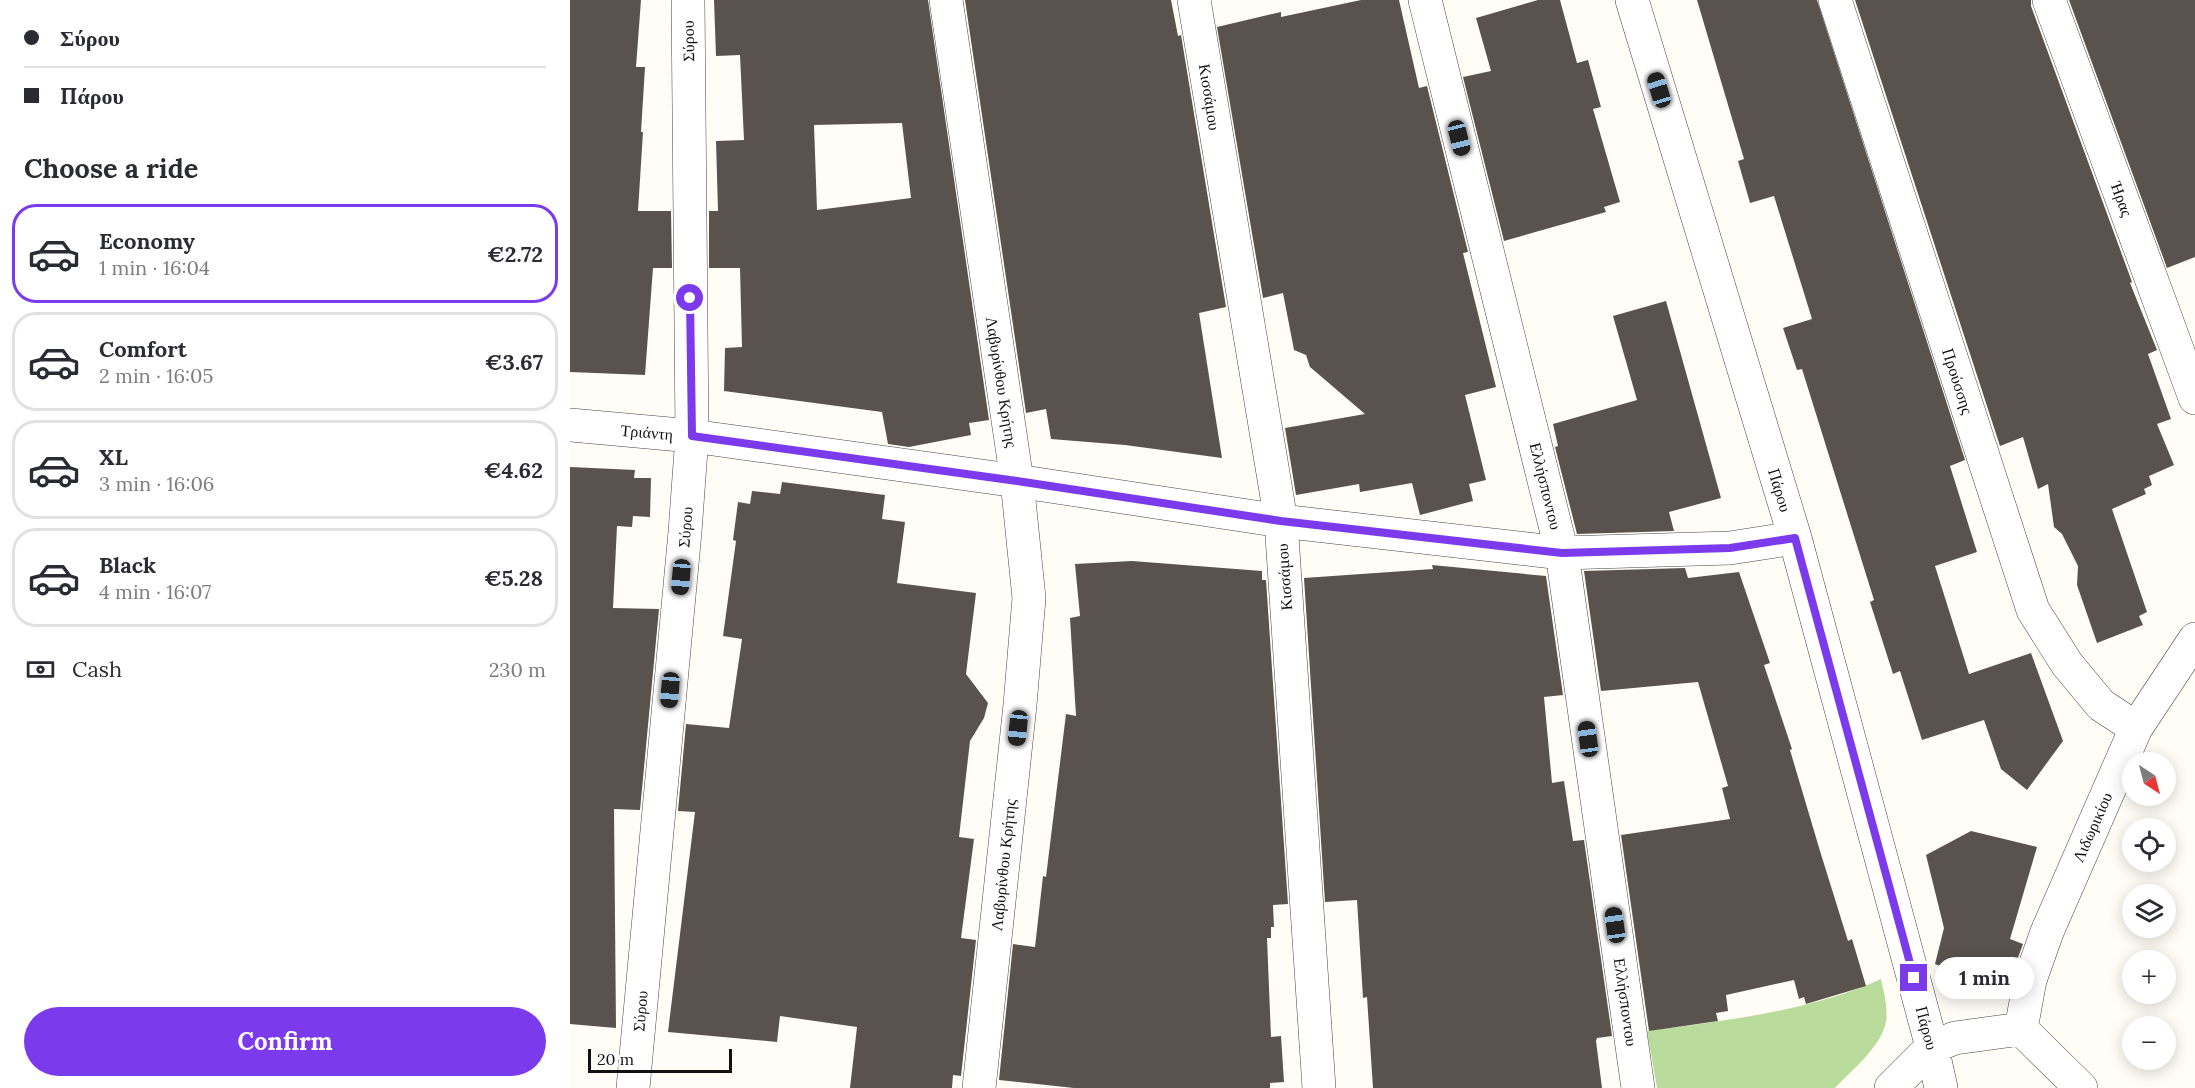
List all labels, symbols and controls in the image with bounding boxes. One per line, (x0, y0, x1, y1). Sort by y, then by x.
street label: Σύρου (678, 20, 698, 62)
text: Σύρου (60, 24, 120, 52)
street label: Κισσάμου (1195, 62, 1225, 132)
car (1645, 70, 1673, 110)
text: Πάρου (60, 82, 124, 110)
car (1446, 118, 1472, 158)
text: Choose a ride (24, 151, 198, 185)
street label: Ήρας (2106, 178, 2138, 220)
icon: car (27, 227, 81, 281)
text: Economy (99, 227, 195, 255)
text: €2.72 (487, 240, 543, 268)
text: 1 min · 16:04 (99, 255, 210, 280)
route start (676, 284, 703, 311)
street label: Λαβυρίνθου Κρήτης (982, 315, 1022, 450)
icon: car (27, 335, 81, 389)
text: Comfort (99, 335, 187, 363)
street label: Προύσσης (1938, 346, 1978, 417)
text: €3.67 (485, 348, 543, 376)
text: 2 min · 16:05 (99, 363, 213, 388)
street label: Τριάντη (620, 420, 674, 444)
street label: Ελλήσποντου (1526, 440, 1566, 532)
icon: car (27, 443, 81, 497)
text: XL (99, 443, 128, 471)
text: €4.62 (484, 456, 543, 484)
street label: Πάρου (1764, 466, 1796, 514)
text: 3 min · 16:06 (99, 471, 214, 496)
street label: Σύρου (673, 506, 697, 548)
street label: Κισσάμου (1272, 543, 1296, 611)
icon: car (27, 551, 81, 605)
text: Black (99, 551, 156, 579)
car (670, 558, 692, 596)
text: €5.28 (484, 564, 543, 592)
text: 4 min · 16:07 (99, 579, 211, 604)
icon: cash (24, 653, 57, 686)
text: Cash (72, 655, 122, 683)
text: 230 m (489, 657, 546, 682)
car (659, 671, 681, 709)
car (1007, 709, 1029, 747)
car (1577, 720, 1599, 758)
north arrow (2122, 752, 2176, 806)
map controls (2122, 752, 2176, 1070)
street label: Λιδωρικίου (2068, 789, 2116, 865)
street label: Λαβυρίνθου Κρήτης (986, 797, 1020, 932)
button: locate (2122, 818, 2176, 872)
button: layers (2122, 884, 2176, 938)
car (1604, 906, 1626, 944)
button: + (2122, 950, 2176, 1004)
street label: Ελλήσποντου (1610, 957, 1642, 1048)
callout: 1 min (1935, 957, 2034, 999)
route end (1900, 964, 1927, 991)
text: 1 min (1959, 965, 2010, 990)
street label: Σύρου (628, 990, 652, 1032)
street label: Πάρου (1912, 1004, 1942, 1052)
button: Confirm (24, 1007, 546, 1076)
button: − (2122, 1016, 2176, 1070)
scale bar (588, 1046, 732, 1074)
text: 20 m (597, 1049, 634, 1069)

